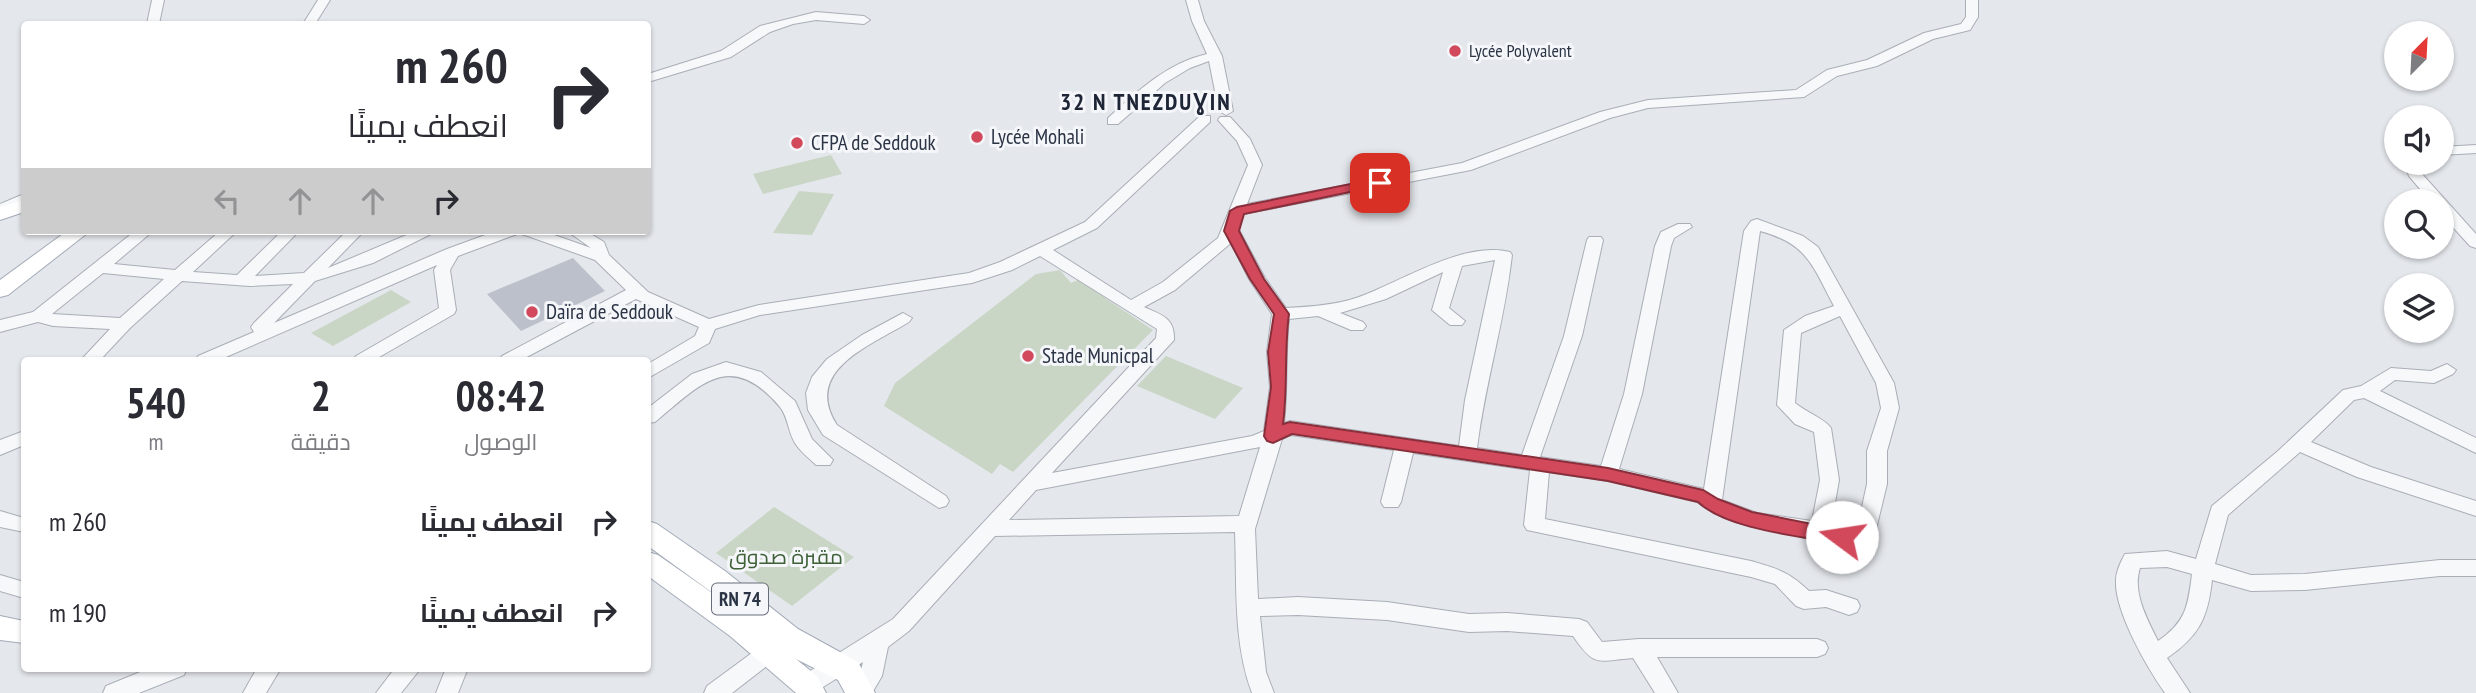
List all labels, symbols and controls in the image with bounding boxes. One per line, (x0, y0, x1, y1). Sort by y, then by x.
north arrow (2384, 21, 2454, 91)
map controls (2384, 21, 2454, 343)
text: 260 m (395, 33, 508, 97)
place label: Lycée Polyvalent (1469, 39, 1572, 62)
marker: Lycée Polyvalent (1447, 43, 1463, 59)
icon: right (532, 49, 623, 140)
district label: 32 N TNEZDUƔIN (1060, 87, 1232, 116)
text: انعطف يمينًا (348, 104, 508, 146)
button: sound (2384, 105, 2454, 175)
place label: Lycée Mohali (991, 123, 1084, 150)
place label: CFPA de Seddouk (811, 129, 936, 156)
marker: Lycée Mohali (969, 129, 985, 145)
marker: CFPA de Seddouk (789, 135, 805, 151)
pin (1350, 153, 1410, 213)
icon: arrive (1361, 164, 1399, 202)
icon: left (208, 182, 246, 220)
icon: ahead (281, 182, 319, 220)
icon: ahead (354, 182, 392, 220)
icon: right (427, 182, 465, 220)
button: search (2384, 189, 2454, 259)
button: layers (2384, 273, 2454, 343)
place label: Daïra de Seddouk (546, 298, 673, 325)
marker: Daïra de Seddouk (524, 304, 540, 320)
place label: Stade Municpal (1042, 342, 1154, 369)
marker: Stade Municpal (1020, 348, 1036, 364)
text: 2 (311, 368, 331, 423)
text: 08:42 (455, 368, 546, 423)
text: 540 (126, 375, 186, 430)
text: m (148, 427, 163, 456)
text: دقيقة (291, 427, 351, 456)
text: الوصول (464, 427, 537, 456)
position arrow (1805, 500, 1879, 574)
icon: right (585, 503, 623, 541)
text: 260 m (49, 505, 107, 538)
text: انعطف يمينًا (420, 505, 564, 538)
park label: مقبرة صدوق (729, 543, 843, 570)
road number: RN 74 (712, 584, 768, 614)
icon: right (585, 594, 623, 632)
text: 190 m (49, 596, 107, 629)
text: انعطف يمينًا (420, 596, 564, 629)

